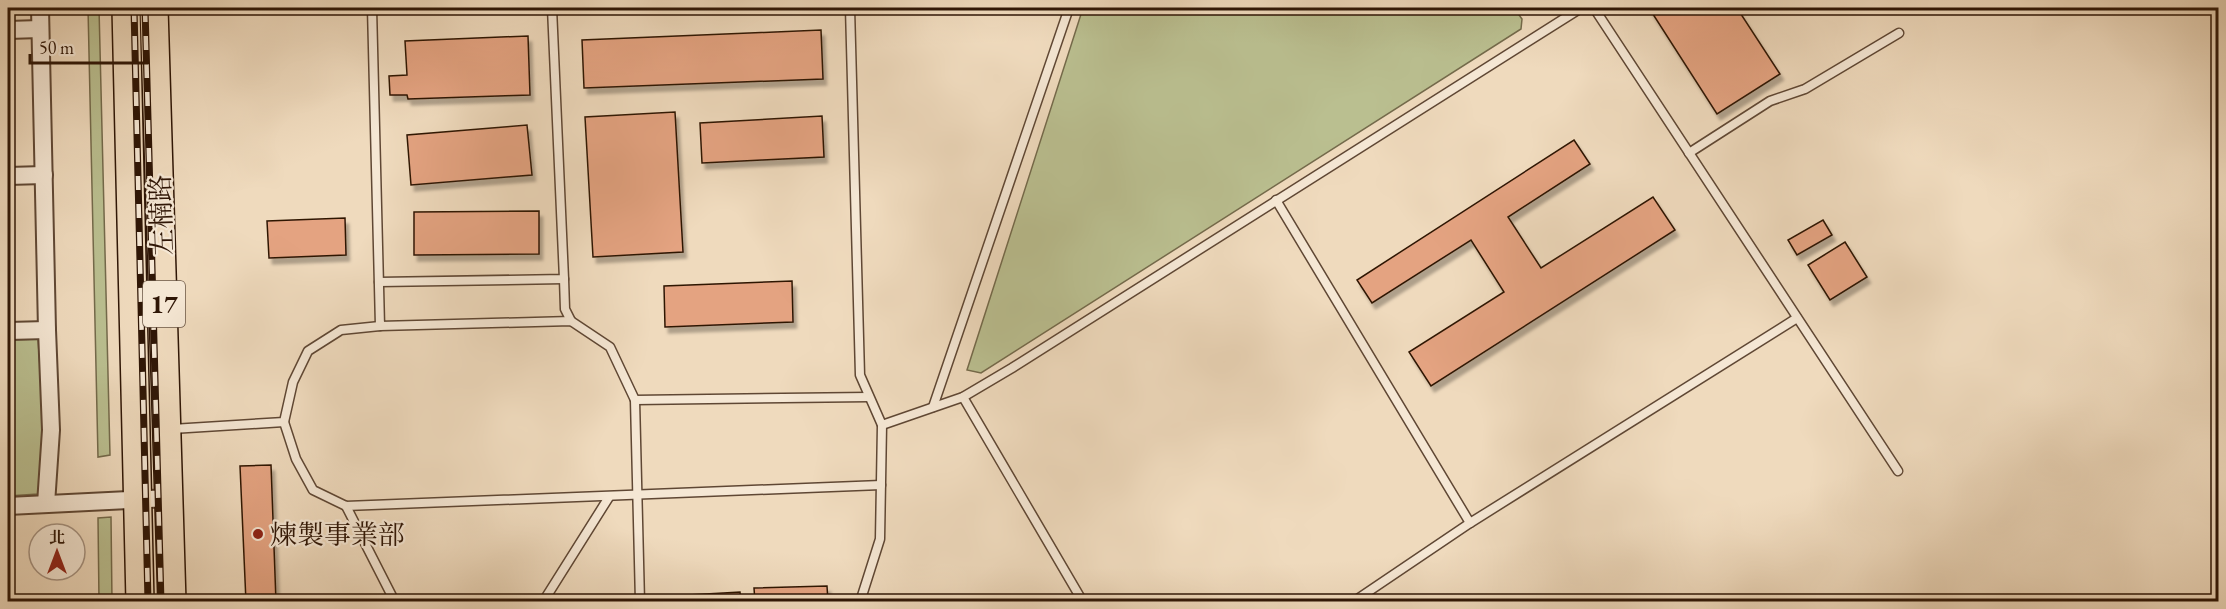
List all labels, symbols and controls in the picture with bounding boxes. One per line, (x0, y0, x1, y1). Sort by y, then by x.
scale bar (30, 27, 147, 65)
text: 50 m (39, 36, 74, 59)
street label: 左楠路 (142, 174, 180, 256)
road number: 17 (143, 281, 185, 327)
place label: 煉製事業部 (270, 517, 405, 552)
north arrow (27, 522, 87, 582)
text: 北 (49, 527, 65, 548)
marker: 煉製事業部 (251, 527, 265, 541)

